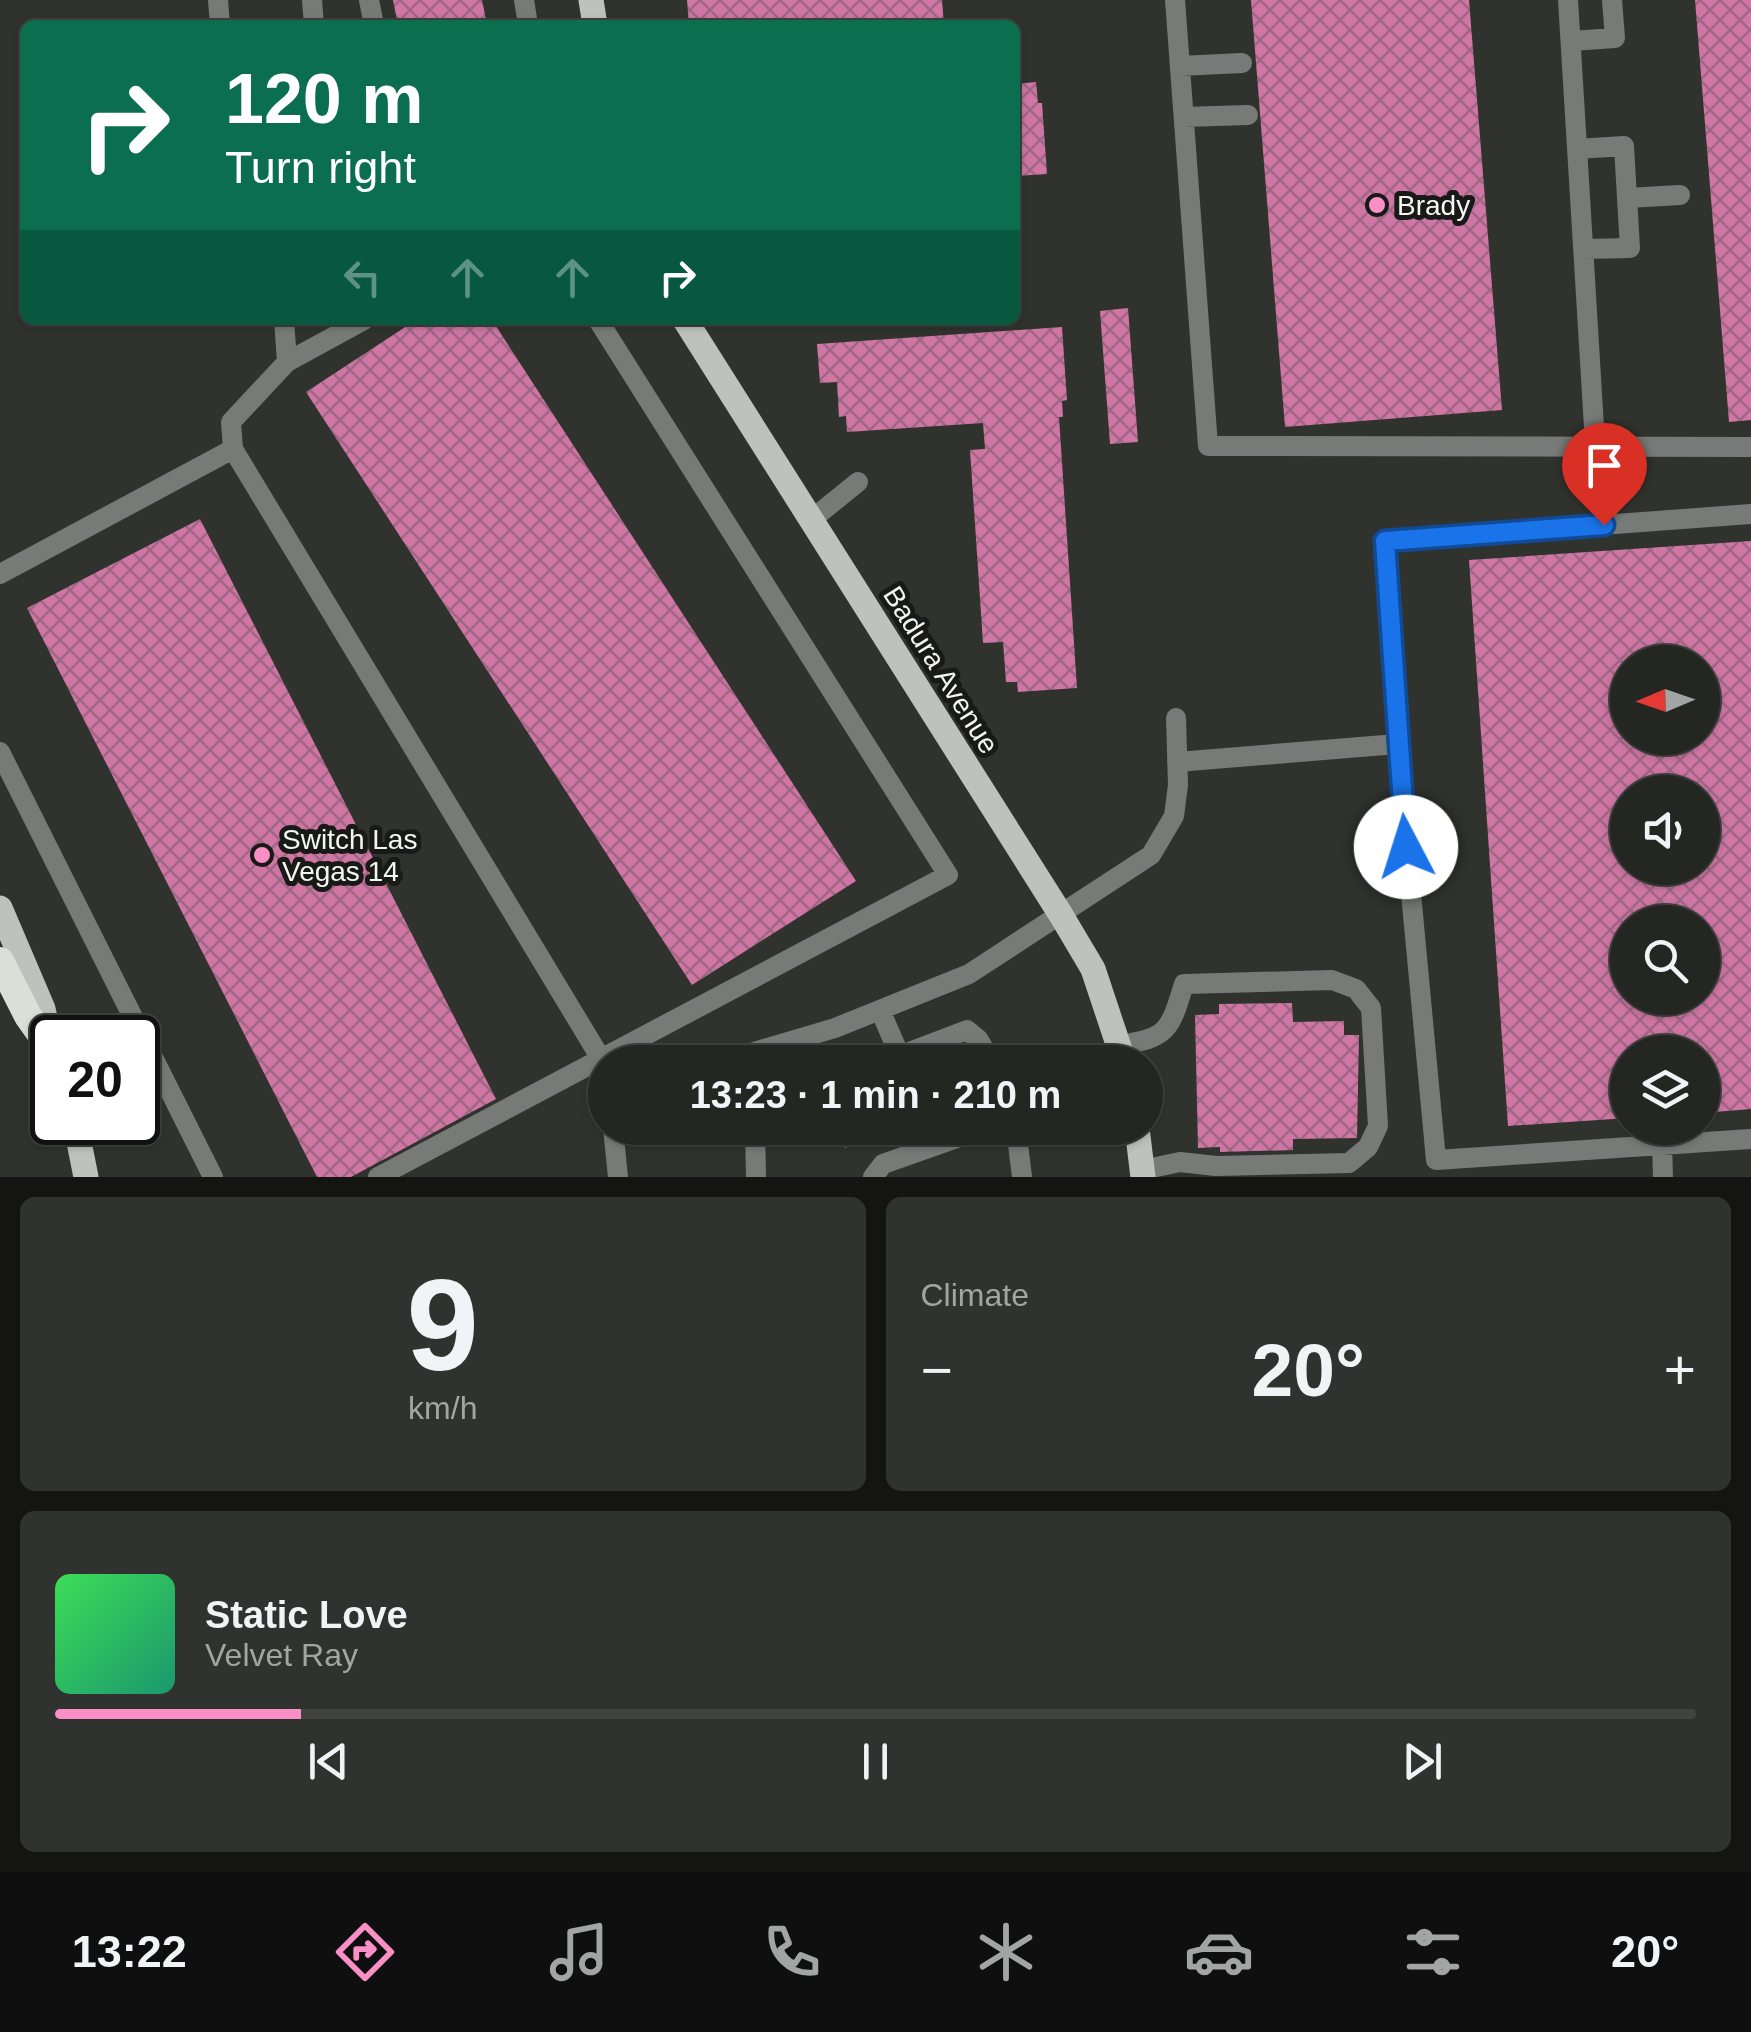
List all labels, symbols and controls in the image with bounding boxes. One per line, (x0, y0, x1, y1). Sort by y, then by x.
icon: right (60, 60, 190, 190)
text: 120 m (225, 60, 423, 138)
text: Turn right (225, 142, 416, 193)
place label: Brady (1397, 190, 1470, 221)
marker: Brady (1366, 194, 1388, 216)
icon: left (335, 250, 390, 305)
icon: ahead (440, 250, 495, 305)
icon: ahead (545, 250, 600, 305)
icon: right (650, 250, 705, 305)
pin (1562, 423, 1647, 526)
icon: arrive (1577, 438, 1632, 493)
street label: Badura Avenue (877, 581, 1005, 759)
north arrow (1610, 645, 1720, 755)
map controls (1610, 645, 1720, 1145)
button: sound (1610, 775, 1720, 885)
position arrow (1354, 795, 1458, 899)
place label: Switch Las Vegas 14 (282, 824, 417, 887)
marker: Switch Las Vegas 14 (251, 844, 273, 866)
button: search (1610, 905, 1720, 1015)
speed limit sign: 20 (30, 1015, 160, 1145)
button: layers (1610, 1035, 1720, 1145)
text: 13:23 · 1 min · 210 m (690, 1074, 1061, 1116)
text: 9 (407, 1252, 479, 1398)
text: Climate (921, 1277, 1029, 1313)
text: 20° (1252, 1328, 1365, 1412)
text: − (921, 1339, 953, 1401)
text: + (1664, 1339, 1696, 1401)
text: km/h (408, 1390, 477, 1426)
text: Static Love (205, 1594, 408, 1636)
text: Velvet Ray (205, 1637, 358, 1673)
icon: previous (301, 1734, 356, 1789)
icon: pause (848, 1734, 903, 1789)
icon: next (1395, 1734, 1450, 1789)
icon: directions (330, 1917, 400, 1987)
icon: music (544, 1917, 614, 1987)
icon: phone (757, 1917, 827, 1987)
icon: climate (971, 1917, 1041, 1987)
icon: car (1184, 1917, 1254, 1987)
icon: filters (1398, 1917, 1468, 1987)
text: 13:22 (72, 1926, 187, 1977)
text: 20° (1611, 1926, 1679, 1977)

